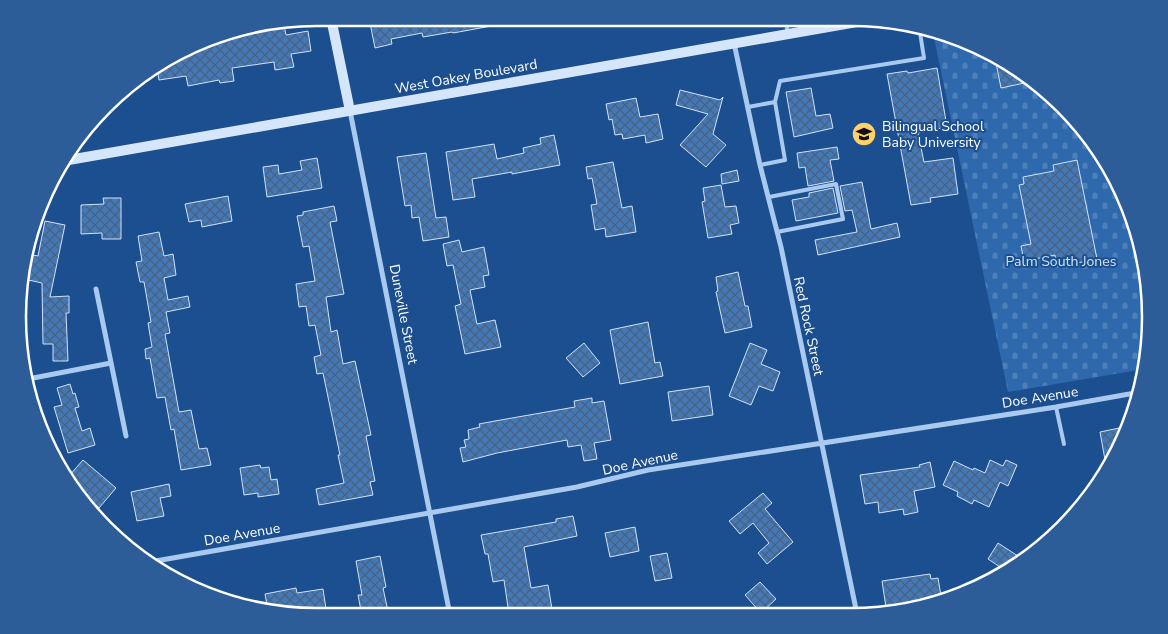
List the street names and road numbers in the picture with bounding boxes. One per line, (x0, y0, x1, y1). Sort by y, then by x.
street label: West Oakey Boulevard (393, 55, 539, 98)
street label: Duneville Street (385, 262, 423, 366)
street label: Red Rock Street (789, 275, 828, 377)
street label: Doe Avenue (1001, 382, 1080, 413)
street label: Doe Avenue (601, 445, 680, 480)
street label: Doe Avenue (203, 518, 282, 551)

